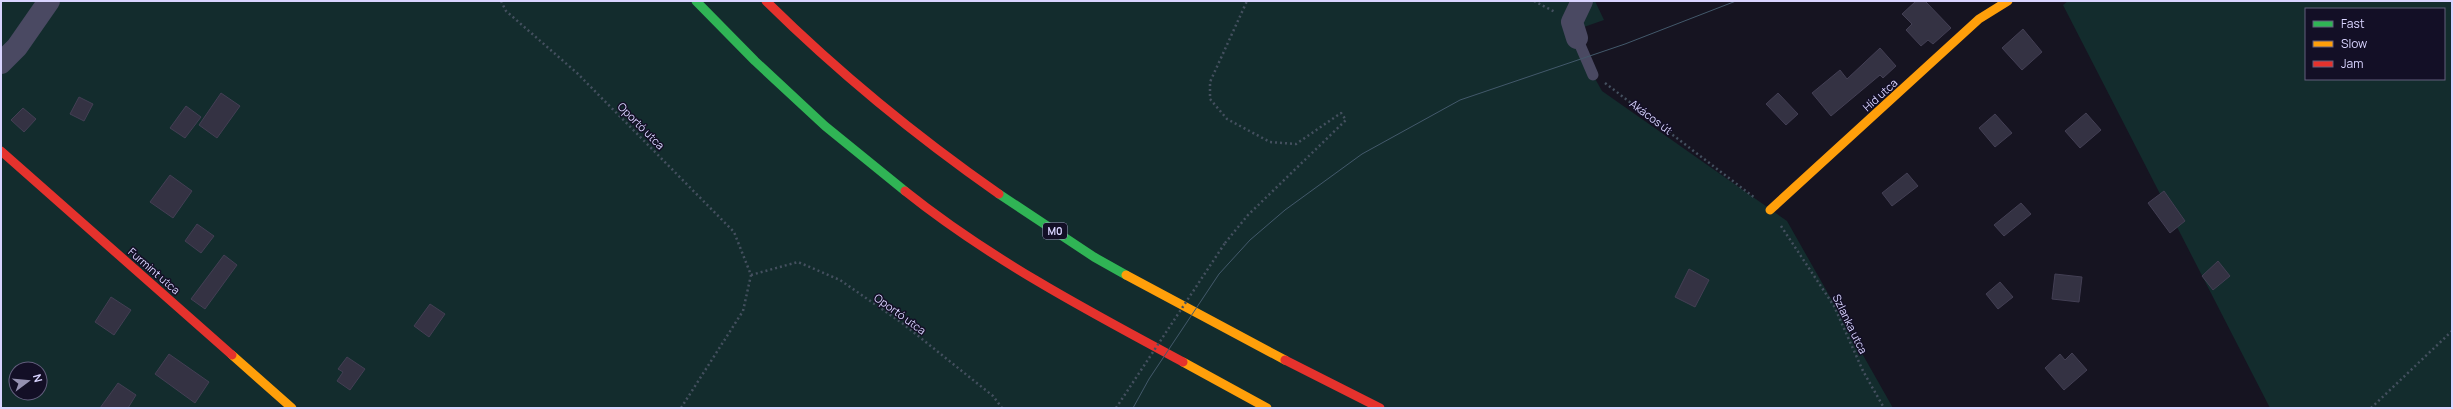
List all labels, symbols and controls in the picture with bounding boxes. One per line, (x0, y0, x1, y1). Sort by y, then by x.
legend (2305, 8, 2445, 80)
text: Fast (2341, 15, 2365, 32)
text: Slow (2341, 35, 2367, 52)
text: Jam (2341, 55, 2363, 72)
street label: Híd utca (1859, 75, 1900, 114)
street label: Akácos út (1627, 96, 1676, 138)
street label: Oportó utca (615, 99, 668, 152)
road number: M0 (1043, 223, 1067, 239)
street label: Furmint utca (125, 244, 183, 297)
street label: Oportó utca (871, 290, 929, 338)
street label: Szlanka utca (1830, 292, 1871, 356)
north arrow (8, 361, 48, 401)
text: N (30, 372, 46, 384)

